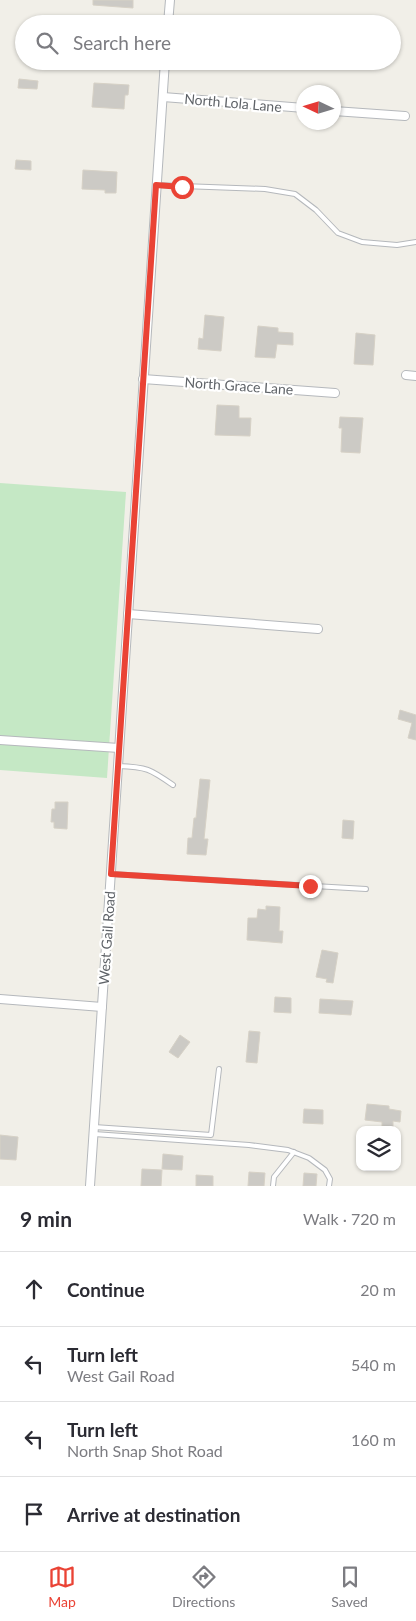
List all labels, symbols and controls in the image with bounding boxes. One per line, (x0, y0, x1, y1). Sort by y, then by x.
search box (15, 15, 401, 70)
icon: search (33, 29, 61, 57)
text: Search here (73, 31, 171, 54)
north arrow (296, 85, 341, 130)
street label: North Lola Lane (184, 90, 282, 115)
route start (171, 176, 194, 199)
street label: North Grace Lane (184, 373, 294, 398)
route end (299, 875, 322, 898)
street label: West Gail Road (95, 890, 118, 986)
map controls (356, 1126, 401, 1171)
button: layers (356, 1126, 401, 1171)
text: 9 min (20, 1206, 72, 1231)
text: Walk · 720 m (303, 1209, 396, 1228)
icon: ahead (20, 1275, 48, 1303)
text: Continue (67, 1278, 145, 1301)
text: 20 m (360, 1280, 396, 1299)
text: Turn left (67, 1343, 138, 1366)
icon: left (20, 1350, 48, 1378)
text: 540 m (351, 1355, 396, 1374)
text: West Gail Road (67, 1366, 175, 1385)
text: Turn left (67, 1418, 138, 1441)
icon: left (20, 1425, 48, 1453)
text: 160 m (351, 1430, 396, 1449)
text: North Snap Shot Road (67, 1441, 223, 1460)
icon: arrive (20, 1500, 48, 1528)
text: Arrive at destination (67, 1503, 240, 1526)
tab: Map (48, 1563, 76, 1610)
tab: Directions (172, 1563, 235, 1610)
tab: Saved (331, 1563, 368, 1610)

